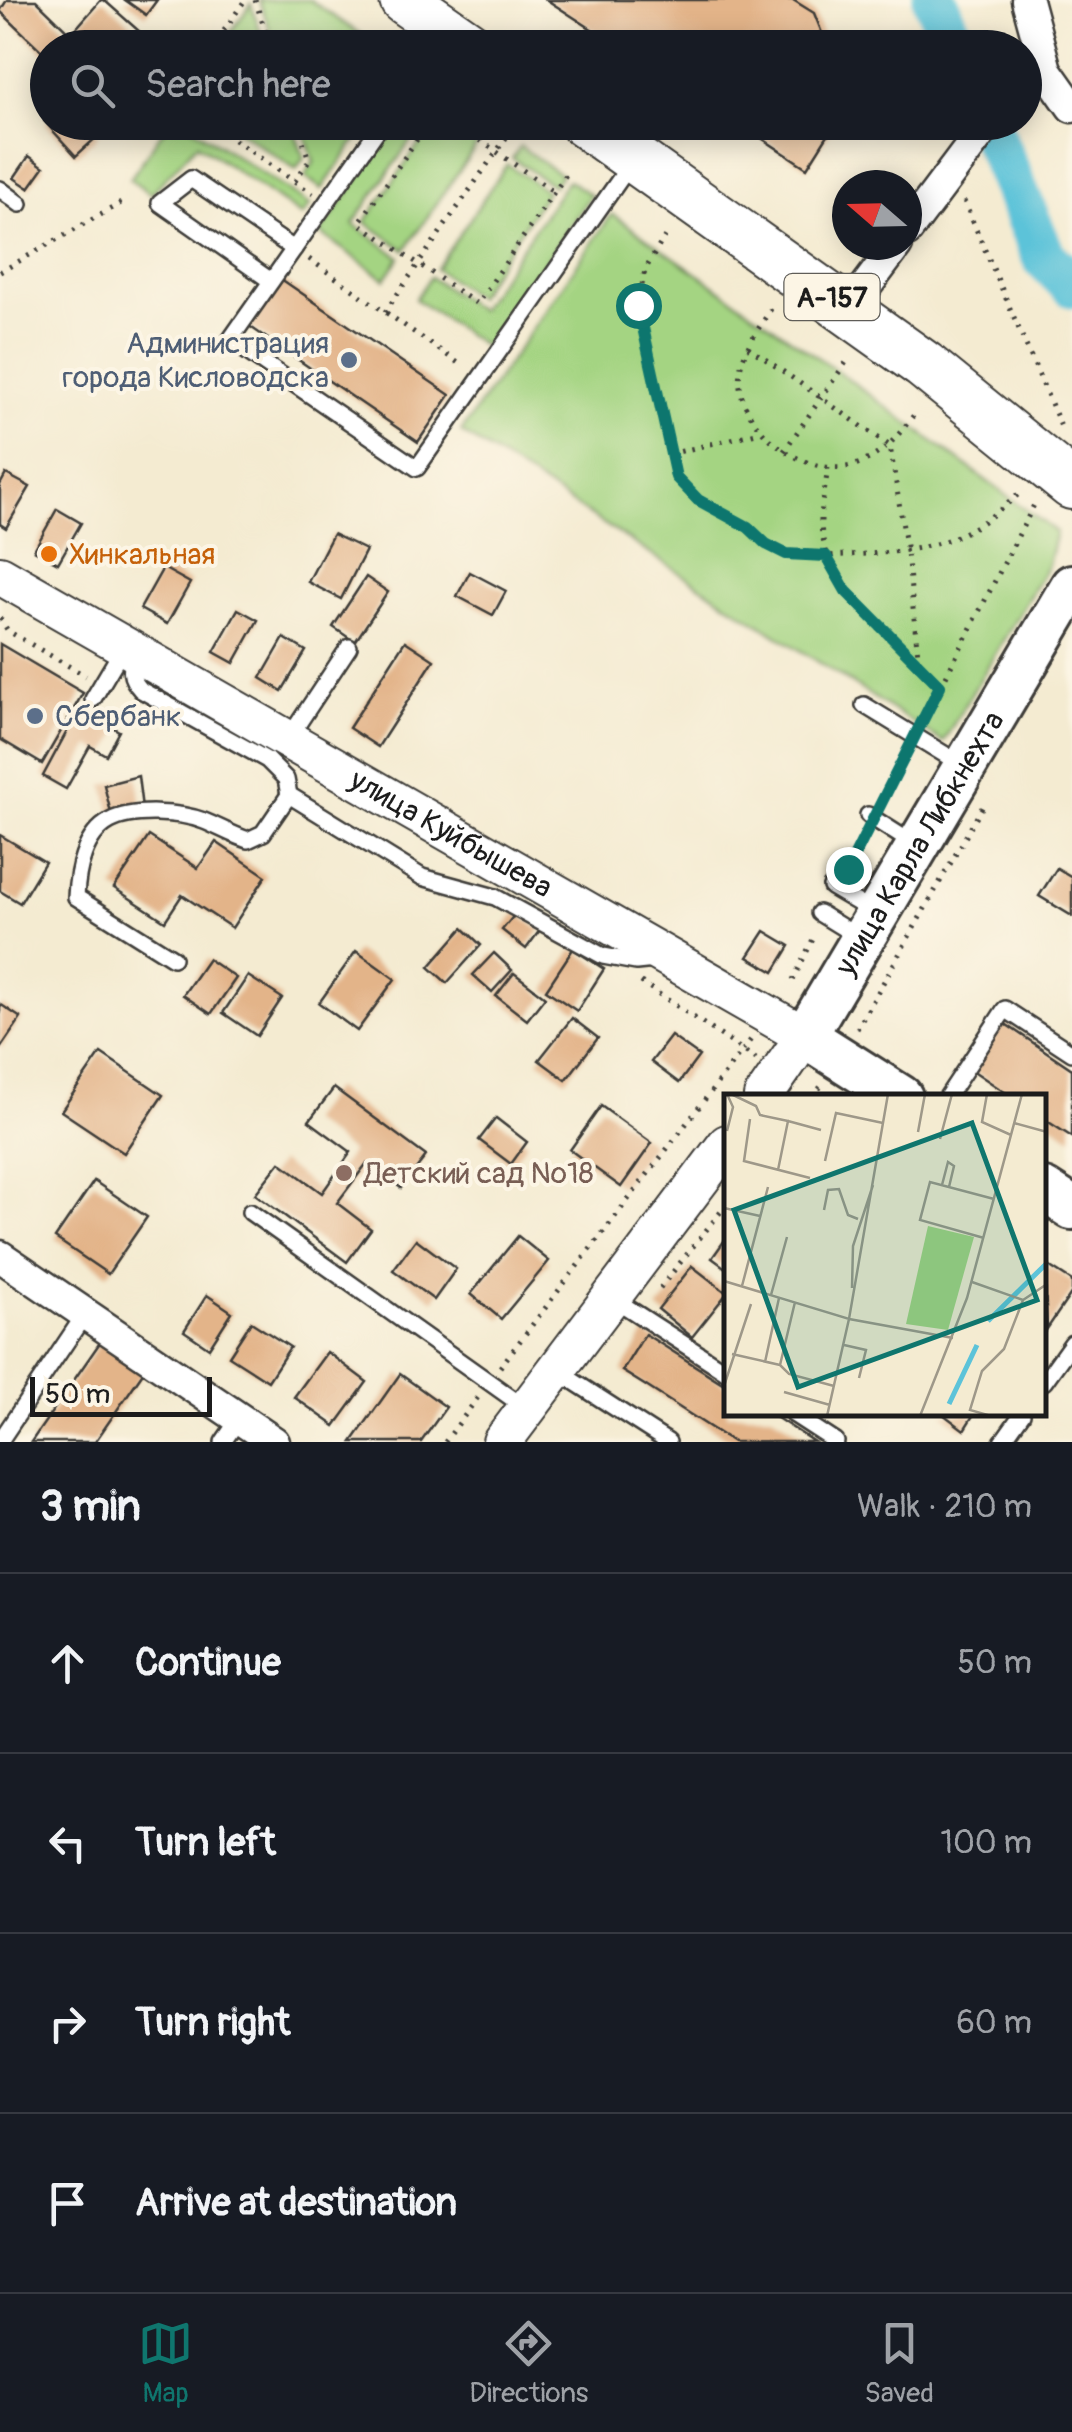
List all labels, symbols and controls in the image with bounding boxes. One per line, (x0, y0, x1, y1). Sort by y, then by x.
search box (30, 30, 1042, 140)
icon: search (65, 58, 120, 113)
text: Search here (145, 61, 331, 109)
north arrow (832, 170, 922, 260)
road number: А-157 (784, 274, 880, 320)
route start (616, 283, 662, 329)
place label: Администрация города Кисловодска (63, 325, 329, 396)
marker: Администрация города Кисловодска (338, 349, 360, 371)
place label: Хинкальная (69, 536, 215, 573)
marker: Хинкальная (38, 543, 60, 565)
place label: Сбербанк (55, 698, 181, 735)
marker: Сбербанк (24, 705, 46, 727)
street label: улица Карла Либкнехта (827, 705, 1012, 983)
street label: улица Куйбышева (342, 761, 559, 906)
route end (826, 847, 872, 893)
inset map (724, 1094, 1047, 1417)
place label: Детский сад №18 (363, 1155, 594, 1192)
marker: Детский сад №18 (333, 1162, 355, 1184)
scale bar (30, 1372, 212, 1416)
text: 50 m (45, 1377, 110, 1412)
text: 3 min (40, 1481, 141, 1533)
text: Walk · 210 m (857, 1487, 1032, 1527)
icon: ahead (40, 1636, 95, 1691)
text: Continue (135, 1639, 281, 1687)
text: 50 m (957, 1643, 1032, 1683)
icon: left (40, 1816, 95, 1871)
text: Turn left (135, 1819, 276, 1867)
text: 100 m (940, 1823, 1032, 1863)
icon: right (40, 1996, 95, 2051)
text: Turn right (135, 1999, 290, 2047)
text: 60 m (956, 2003, 1032, 2043)
icon: arrive (40, 2176, 95, 2231)
text: Arrive at destination (135, 2179, 457, 2227)
tab: Map (138, 2316, 193, 2411)
tab: Directions (469, 2316, 588, 2411)
tab: Saved (864, 2316, 934, 2411)

